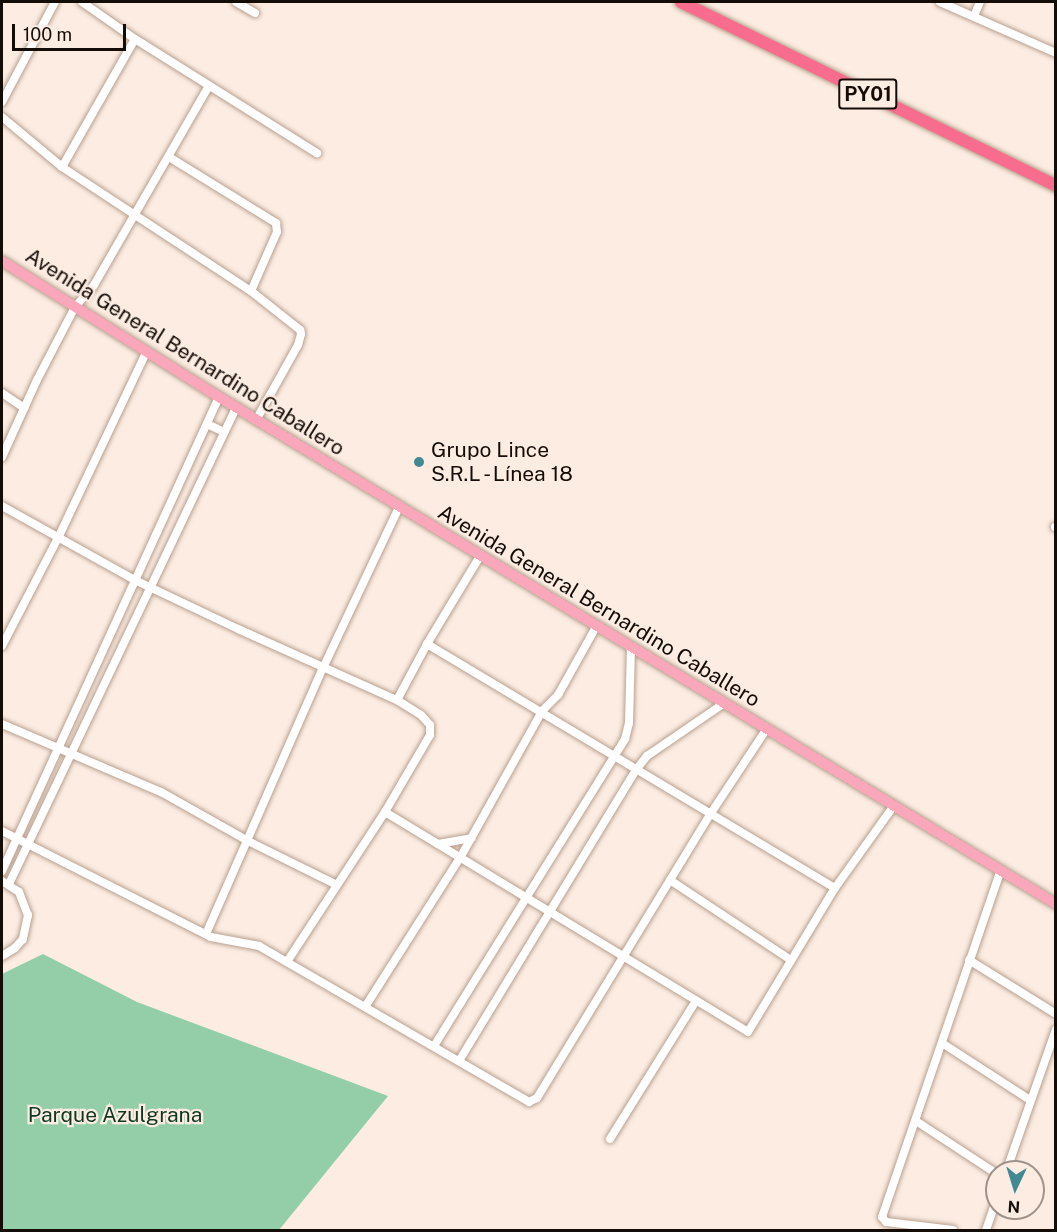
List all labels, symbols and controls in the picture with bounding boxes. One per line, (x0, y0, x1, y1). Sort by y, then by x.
scale bar (15, 12, 129, 50)
text: 100 m (23, 24, 72, 45)
road number: PY01 (838, 77, 898, 111)
street label: Avenida General Bernardino Caballero (21, 243, 349, 461)
place label: Grupo Lince S.R.L - Línea 18 (431, 437, 579, 487)
marker: Grupo Lince S.R.L - Línea 18 (412, 455, 426, 469)
street label: Avenida General Bernardino Caballero (433, 500, 765, 712)
park label: Parque Azulgrana (28, 1102, 202, 1128)
north arrow (985, 1160, 1045, 1220)
text: N (1007, 1197, 1021, 1216)

